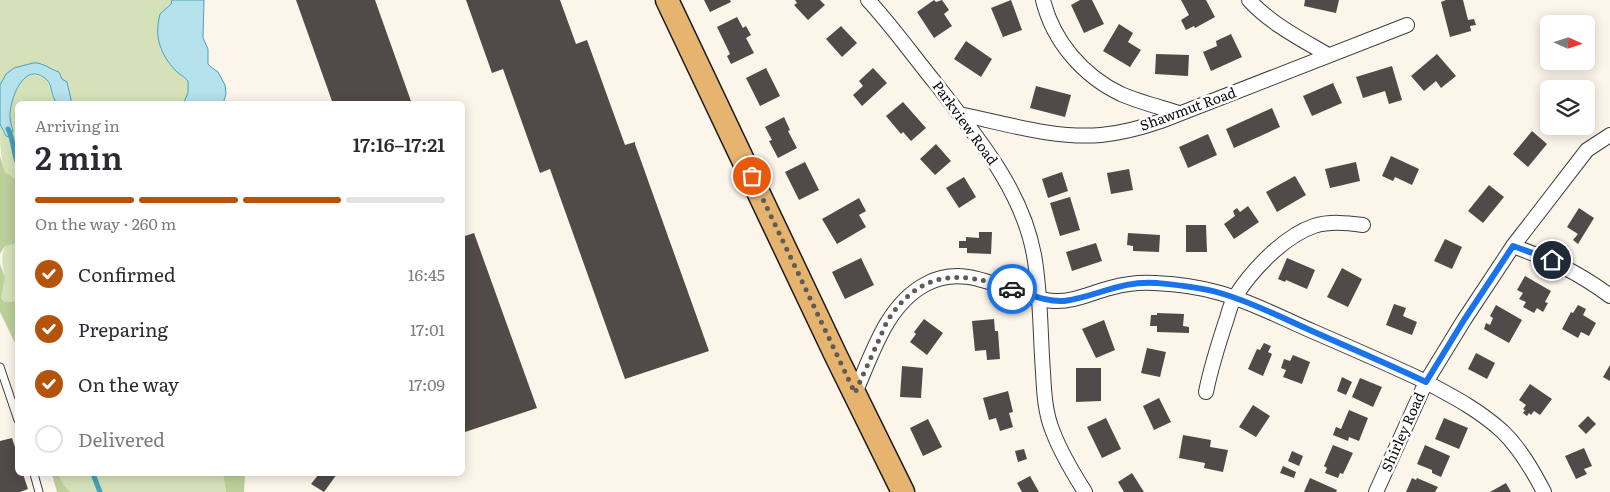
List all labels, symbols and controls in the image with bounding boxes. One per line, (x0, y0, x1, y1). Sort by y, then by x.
north arrow (1540, 15, 1595, 70)
map controls (1540, 15, 1595, 135)
street label: Parkview Road (928, 76, 1003, 169)
button: layers (1540, 80, 1595, 135)
street label: Shawmut Road (1137, 81, 1239, 135)
text: Arriving in (35, 113, 120, 137)
text: 17:16–17:21 (353, 130, 445, 158)
text: 2 min (35, 132, 123, 180)
pin (731, 155, 773, 197)
icon: bag (738, 162, 766, 190)
text: On the way · 260 m (35, 211, 176, 235)
pin (1531, 239, 1573, 281)
icon: home (1538, 246, 1566, 274)
icon: check (35, 260, 63, 288)
text: Confirmed (78, 260, 176, 288)
text: 16:45 (408, 262, 445, 286)
courier (987, 264, 1037, 314)
icon: car (998, 275, 1026, 303)
icon: check (35, 315, 63, 343)
text: Preparing (78, 315, 168, 343)
text: 17:01 (410, 317, 445, 341)
icon: check (35, 370, 63, 398)
text: On the way (78, 370, 179, 398)
text: 17:09 (408, 372, 445, 396)
street label: Shirley Road (1376, 388, 1429, 475)
text: Delivered (78, 425, 165, 453)

